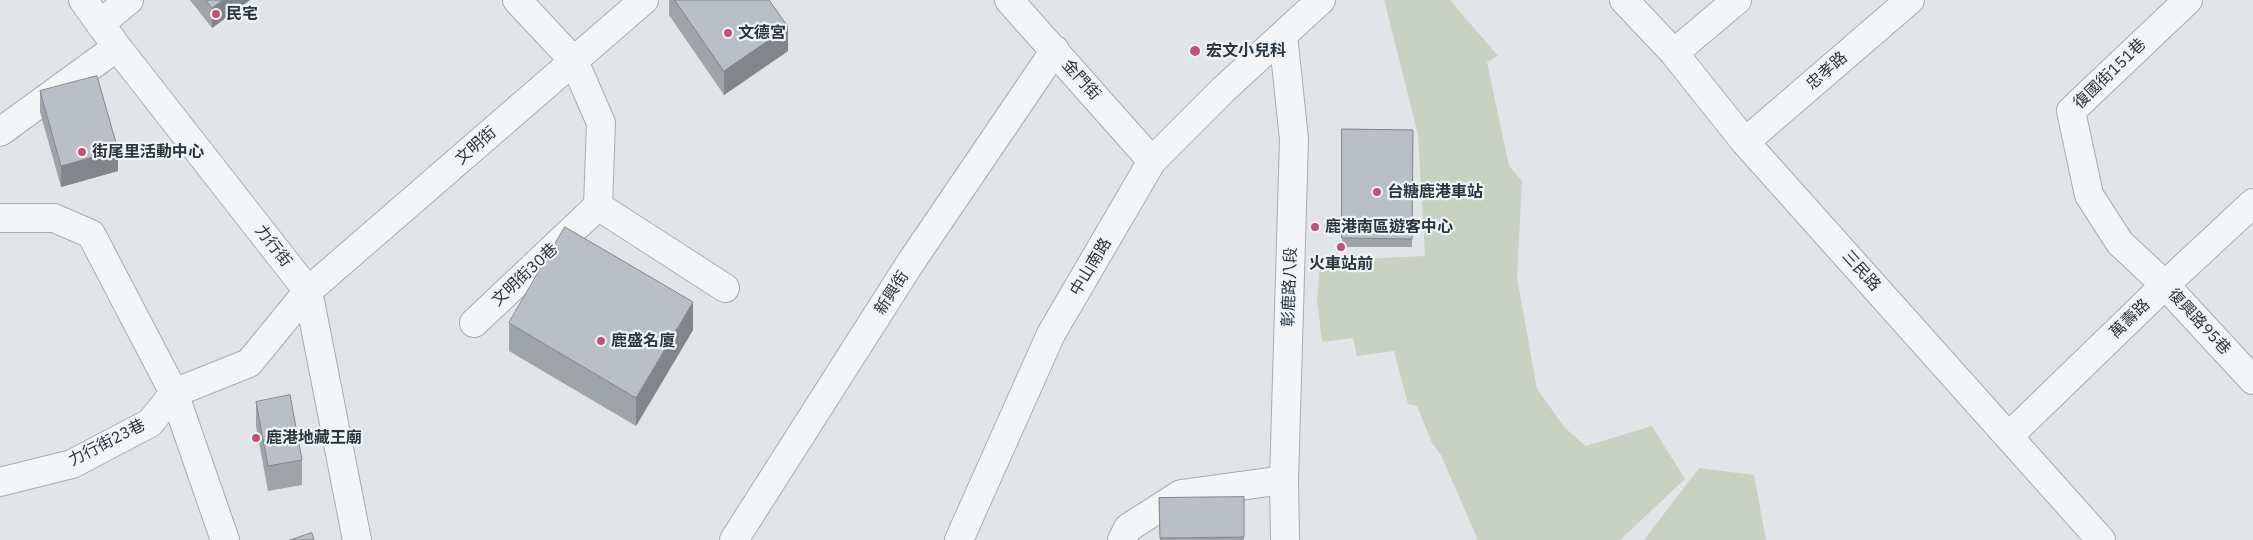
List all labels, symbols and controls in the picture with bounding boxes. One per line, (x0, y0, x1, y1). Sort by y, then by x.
place label: 民宅 (226, 4, 258, 24)
marker: 民宅 (210, 8, 222, 20)
place label: 文德宮 (738, 23, 786, 43)
marker: 文德宮 (722, 27, 734, 39)
street label: 復國街151巷 (2070, 35, 2150, 113)
place label: 宏文小兒科 (1206, 41, 1286, 61)
marker: 宏文小兒科 (1188, 44, 1202, 58)
street label: 忠孝路 (1803, 48, 1851, 94)
street label: 金門街 (1058, 56, 1104, 104)
street label: 文明街 (452, 123, 500, 169)
place label: 街尾里活動中心 (92, 142, 204, 162)
marker: 街尾里活動中心 (76, 146, 88, 158)
place label: 台糖鹿港車站 (1387, 182, 1483, 202)
marker: 台糖鹿港車站 (1371, 186, 1383, 198)
place label: 鹿港南區遊客中心 (1325, 217, 1453, 237)
street label: 力行街 (251, 221, 295, 271)
marker: 鹿港南區遊客中心 (1309, 221, 1321, 233)
street label: 中山南路 (1066, 235, 1116, 299)
street label: 文明街30巷 (488, 240, 562, 310)
marker: 火車站前 (1335, 241, 1347, 253)
street label: 彰鹿路八段 (1279, 247, 1301, 327)
street label: 三民路 (1838, 247, 1884, 295)
place label: 火車站前 (1309, 254, 1373, 274)
street label: 新興街 (871, 268, 913, 318)
street label: 復興路95巷 (2164, 285, 2234, 359)
street label: 萬壽路 (2106, 295, 2154, 343)
place label: 鹿盛名廈 (611, 331, 675, 351)
marker: 鹿盛名廈 (595, 335, 607, 347)
street label: 力行街23巷 (66, 416, 148, 470)
place label: 鹿港地藏王廟 (266, 428, 362, 448)
marker: 鹿港地藏王廟 (250, 432, 262, 444)

